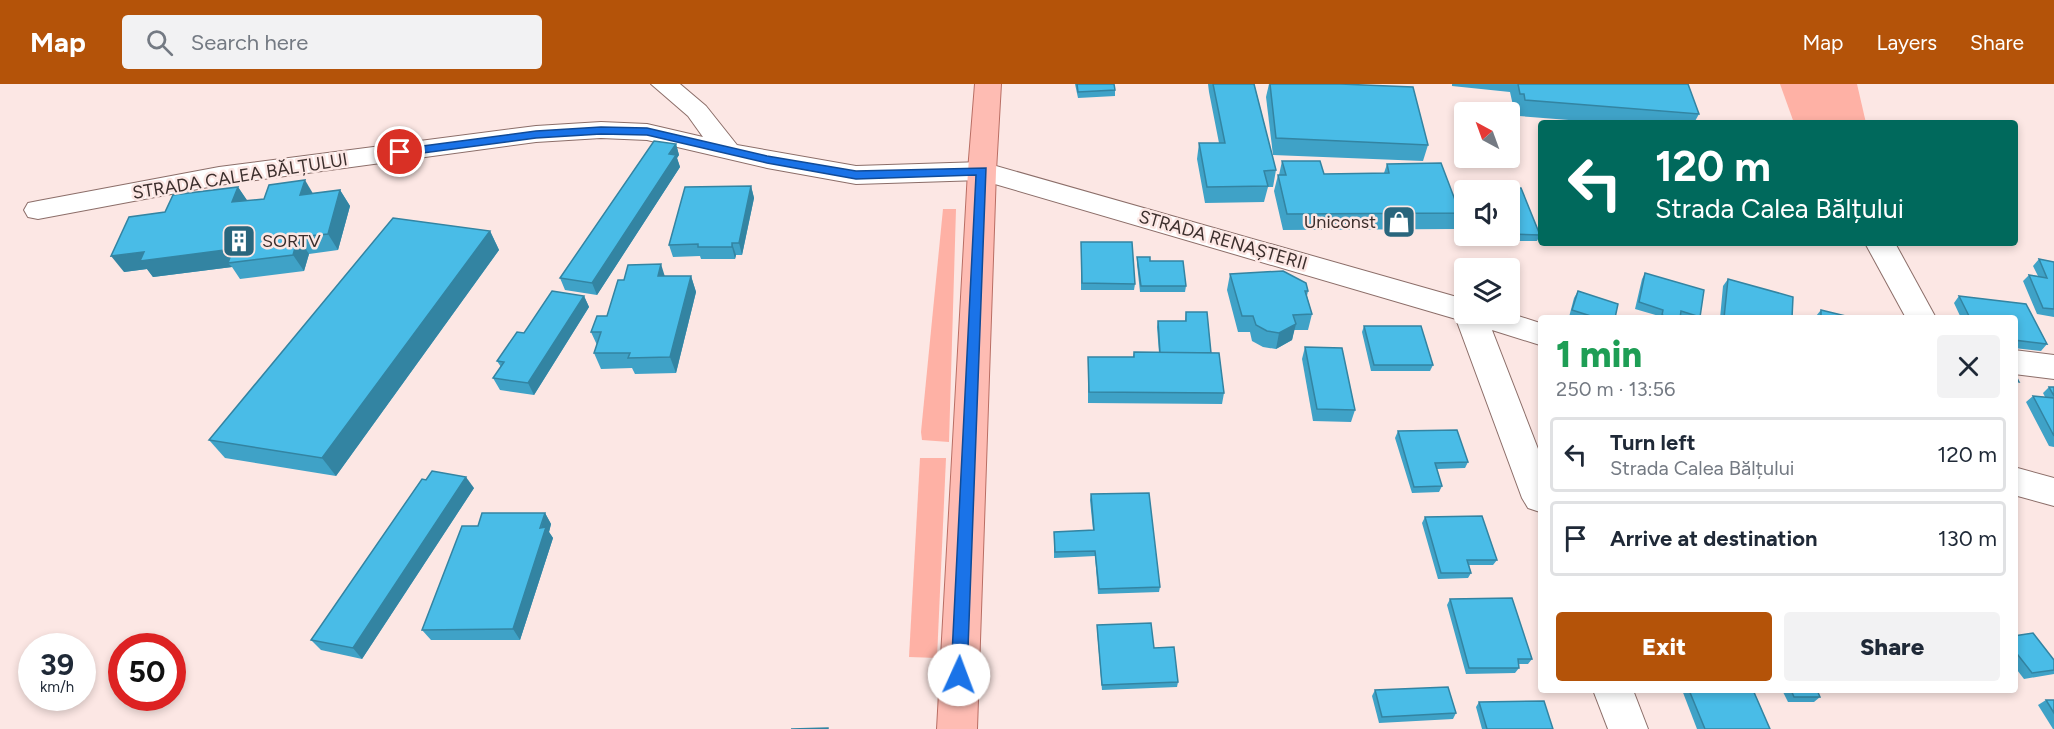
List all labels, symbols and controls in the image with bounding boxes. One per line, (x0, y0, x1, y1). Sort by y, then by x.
search box (122, 15, 542, 69)
text: Map (30, 25, 86, 59)
icon: search (143, 26, 176, 59)
text: Search here (191, 29, 308, 56)
text: Map (1803, 30, 1843, 55)
text: Layers (1876, 30, 1937, 55)
text: Share (1970, 30, 2024, 55)
north arrow (1454, 102, 1520, 168)
map controls (1454, 102, 1520, 324)
pin (374, 126, 425, 177)
icon: arrive (383, 135, 416, 168)
text: 120 m (1655, 141, 1771, 192)
icon: left (1556, 144, 1634, 222)
street label: STRADA CALEA BĂLȚULUI (131, 148, 349, 204)
button: sound (1454, 180, 1520, 246)
text: Strada Calea Bălțului (1655, 192, 1904, 225)
shop icon: Uniconst (1381, 204, 1417, 240)
street label: STRADA RENAȘTERII (1136, 205, 1310, 275)
place label: Uniconst (1304, 211, 1376, 233)
building icon: SORTV (221, 223, 257, 259)
place label: SORTV (262, 230, 321, 252)
button: layers (1454, 258, 1520, 324)
text: 1 min (1556, 333, 1642, 376)
button: close (1937, 335, 2000, 398)
text: 250 m · 13:56 (1556, 377, 1675, 401)
text: Turn left (1610, 429, 1696, 456)
icon: left (1559, 438, 1592, 471)
text: 120 m (1937, 441, 1997, 468)
text: Strada Calea Bălțului (1610, 456, 1794, 480)
icon: arrive (1559, 522, 1592, 555)
text: Arrive at destination (1610, 525, 1818, 552)
text: 130 m (1938, 525, 1997, 552)
button: Exit (1556, 612, 1772, 681)
button: Share (1784, 612, 2000, 681)
speed limit sign: 50 (108, 633, 186, 711)
position arrow (927, 643, 991, 707)
text: 39 (40, 646, 74, 683)
text: km/h (40, 678, 74, 696)

